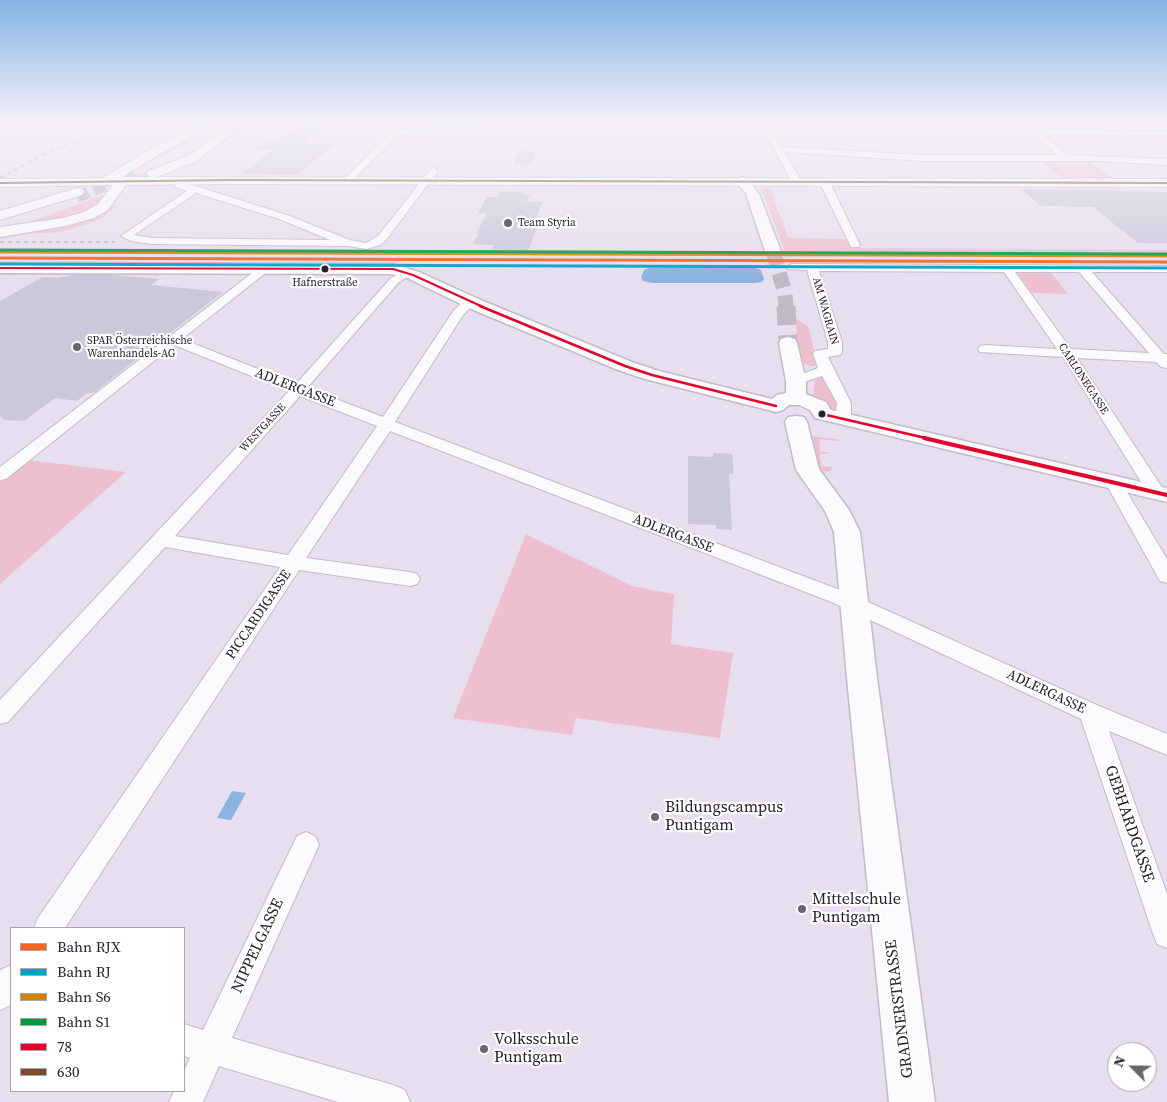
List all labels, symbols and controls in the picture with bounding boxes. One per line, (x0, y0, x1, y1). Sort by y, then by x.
place label: Team Styria (518, 216, 576, 230)
marker: Team Styria (502, 217, 514, 229)
marker: Hafnerstraße (320, 264, 330, 274)
place label: Hafnerstraße (292, 276, 358, 290)
street label: AM WAGRAIN (809, 276, 841, 346)
place label: SPAR Österreichische Warenhandels-AG (87, 334, 192, 360)
marker: SPAR Österreichische Warenhandels-AG (71, 341, 83, 353)
street label: CARLONEGASSE (1055, 341, 1111, 417)
street label: ADLERGASSE (252, 365, 338, 411)
street label: WESTGASSE (237, 401, 289, 455)
unlabelled marker (817, 409, 827, 419)
street label: ADLERGASSE (630, 511, 716, 557)
street label: PICCARDIGASSE (223, 567, 295, 663)
street label: ADLERGASSE (1004, 666, 1088, 718)
street label: GEBHARDGASSE (1100, 763, 1158, 885)
place label: Bildungscampus Puntigam (665, 798, 783, 836)
marker: Bildungscampus Puntigam (649, 811, 661, 823)
place label: Mittelschule Puntigam (812, 890, 901, 928)
street label: NIPPELGASSE (228, 896, 288, 996)
marker: Mittelschule Puntigam (796, 903, 808, 915)
legend (10, 927, 185, 1092)
text: Bahn RJX (57, 936, 121, 957)
street label: GRADNERSTRASSE (882, 939, 918, 1079)
text: Bahn RJ (57, 961, 111, 982)
text: Bahn S6 (57, 986, 111, 1007)
text: Bahn S1 (57, 1011, 111, 1032)
place label: Volksschule Puntigam (494, 1030, 579, 1068)
text: 78 (57, 1036, 72, 1057)
north arrow (1107, 1042, 1157, 1092)
marker: Volksschule Puntigam (478, 1043, 490, 1055)
text: N (1108, 1053, 1130, 1070)
text: 630 (57, 1061, 80, 1082)

